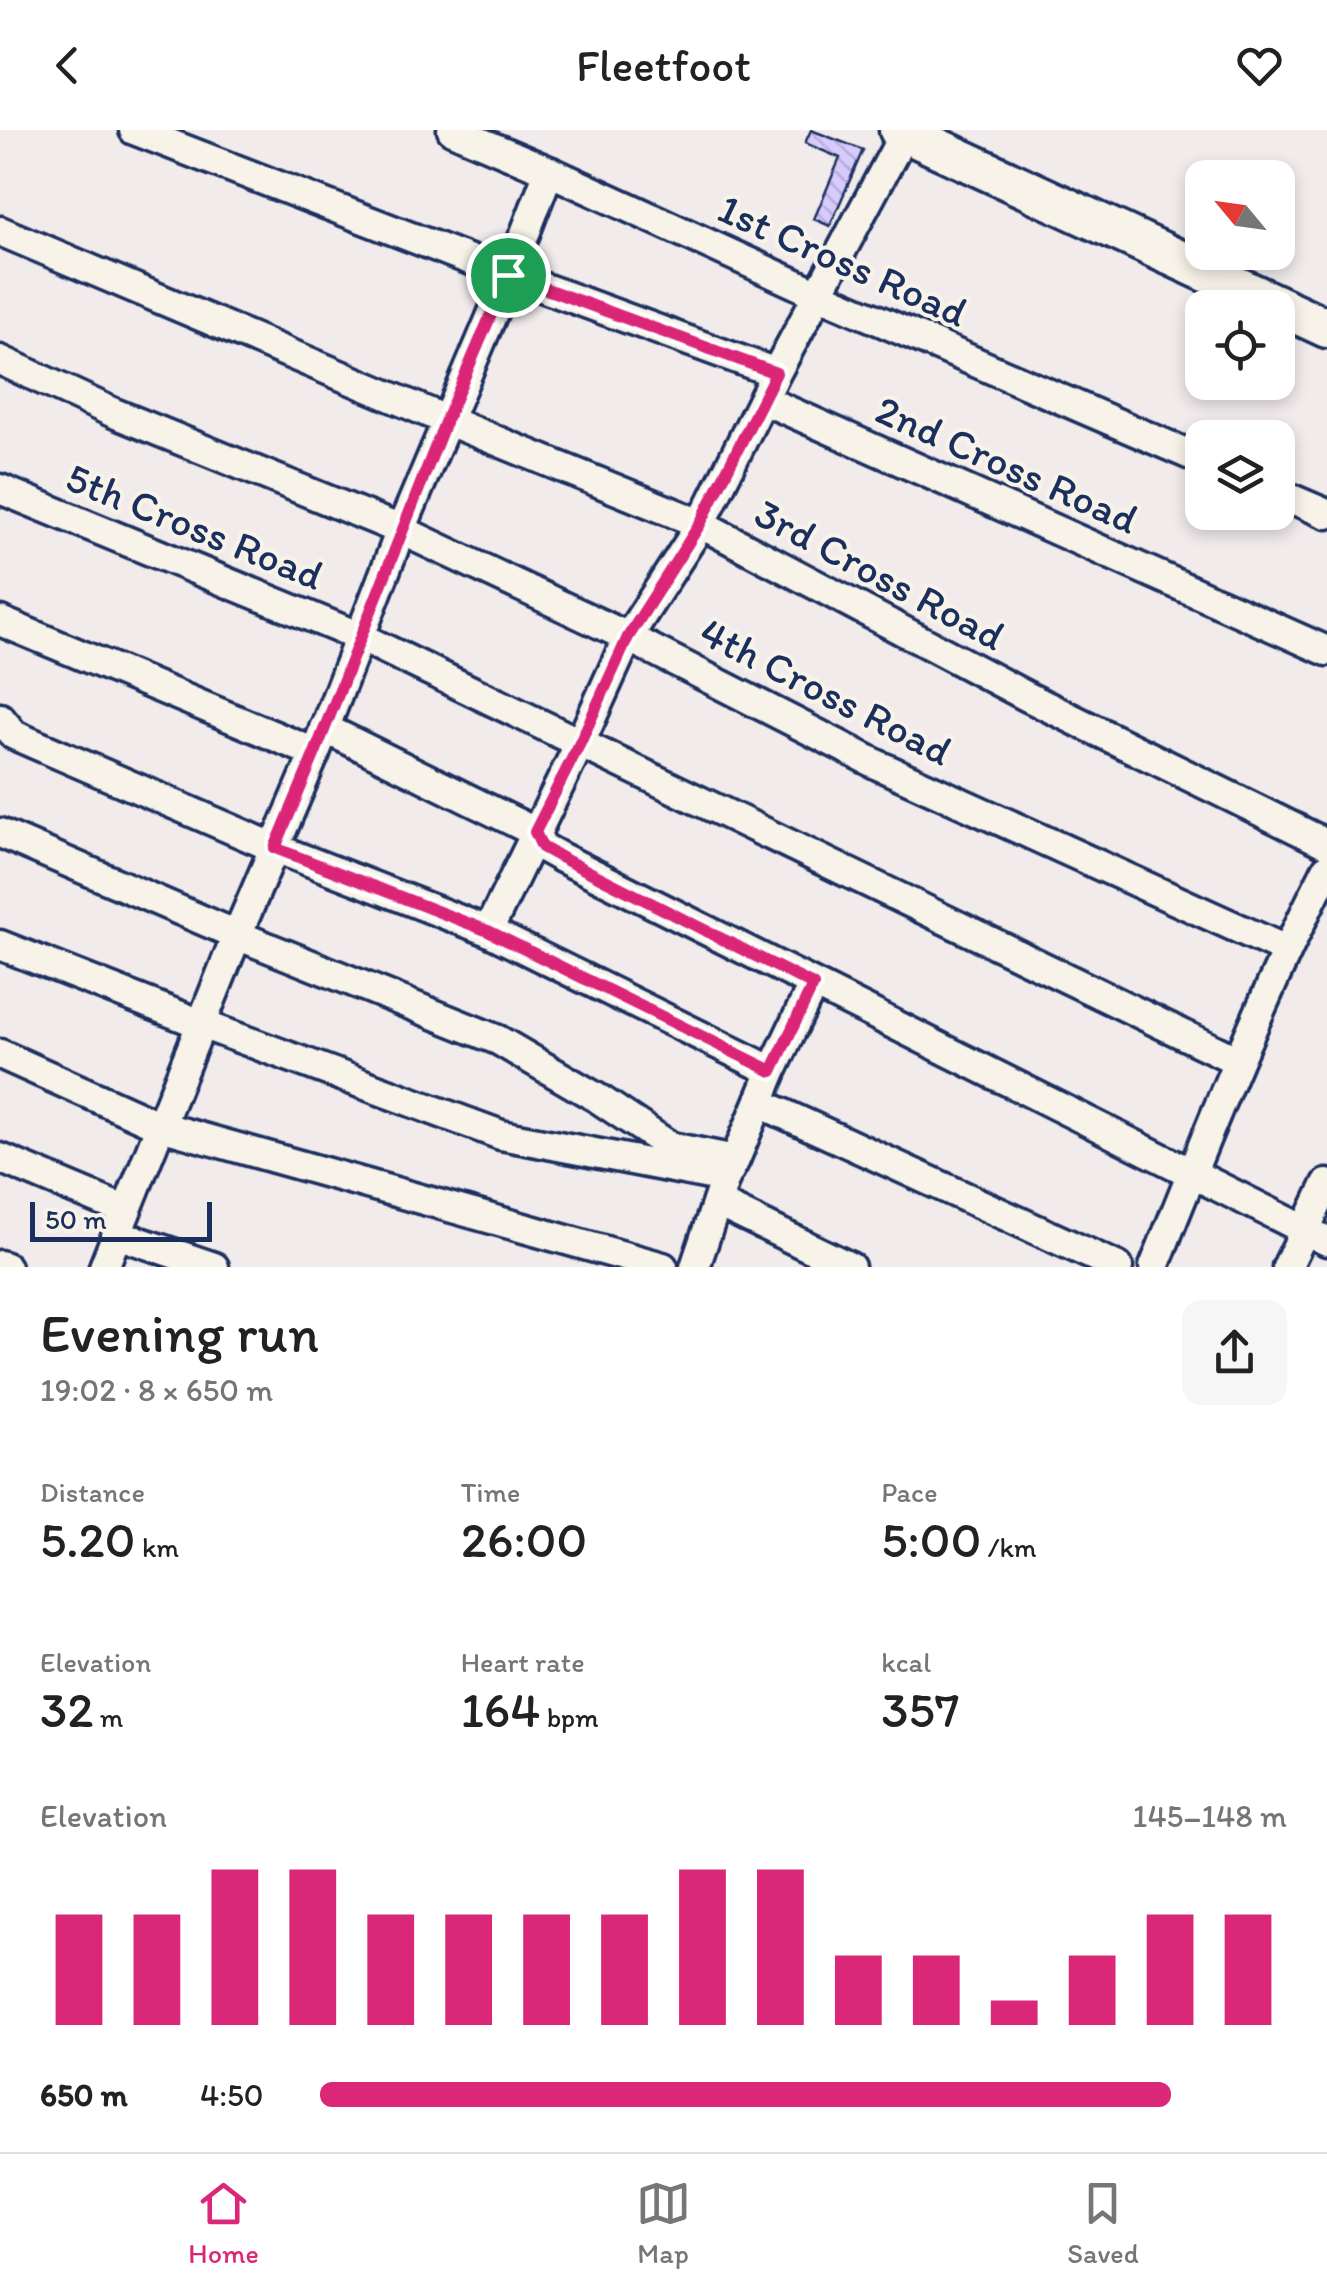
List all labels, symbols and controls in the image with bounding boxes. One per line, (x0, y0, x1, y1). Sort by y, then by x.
icon: back (40, 38, 95, 93)
text: Fleetfoot (576, 38, 751, 92)
icon: heart (1232, 38, 1287, 93)
north arrow (1185, 160, 1295, 270)
map controls (1185, 160, 1295, 530)
street label: 1st Cross Road (710, 182, 976, 338)
pin (466, 233, 551, 318)
icon: arrive (481, 248, 536, 303)
button: locate (1185, 290, 1295, 400)
street label: 2nd Cross Road (868, 383, 1146, 545)
button: layers (1185, 420, 1295, 530)
street label: 5th Cross Road (59, 451, 331, 601)
street label: 3rd Cross Road (746, 487, 1014, 661)
street label: 4th Cross Road (691, 606, 961, 776)
scale bar (30, 1197, 212, 1242)
text: 50 m (45, 1202, 107, 1236)
text: Evening run (40, 1300, 319, 1366)
button: share (1182, 1300, 1287, 1405)
text: 19:02 · 8 × 650 m (40, 1371, 273, 1409)
text: Distance (40, 1475, 145, 1509)
text: Time (461, 1475, 520, 1509)
text: Pace (881, 1475, 937, 1509)
text: 5.20 (40, 1509, 136, 1570)
text: 26:00 (461, 1509, 587, 1570)
text: 5:00 (881, 1509, 981, 1570)
text: km (136, 1530, 179, 1564)
text: /km (981, 1530, 1037, 1564)
text: Elevation (40, 1645, 151, 1679)
text: Heart rate (461, 1645, 585, 1679)
text: kcal (881, 1645, 931, 1679)
text: 32 (40, 1679, 94, 1740)
text: 164 (461, 1679, 540, 1740)
text: 357 (881, 1679, 960, 1740)
text: m (94, 1700, 123, 1734)
text: bpm (540, 1700, 599, 1734)
text: Elevation (40, 1797, 167, 1835)
text: 145–148 m (1133, 1797, 1287, 1835)
text: 650 m (40, 2076, 128, 2114)
text: 4:50 (200, 2076, 264, 2114)
tab: Home (188, 2176, 259, 2270)
tab: Map (636, 2176, 691, 2270)
tab: Saved (1067, 2176, 1139, 2270)

